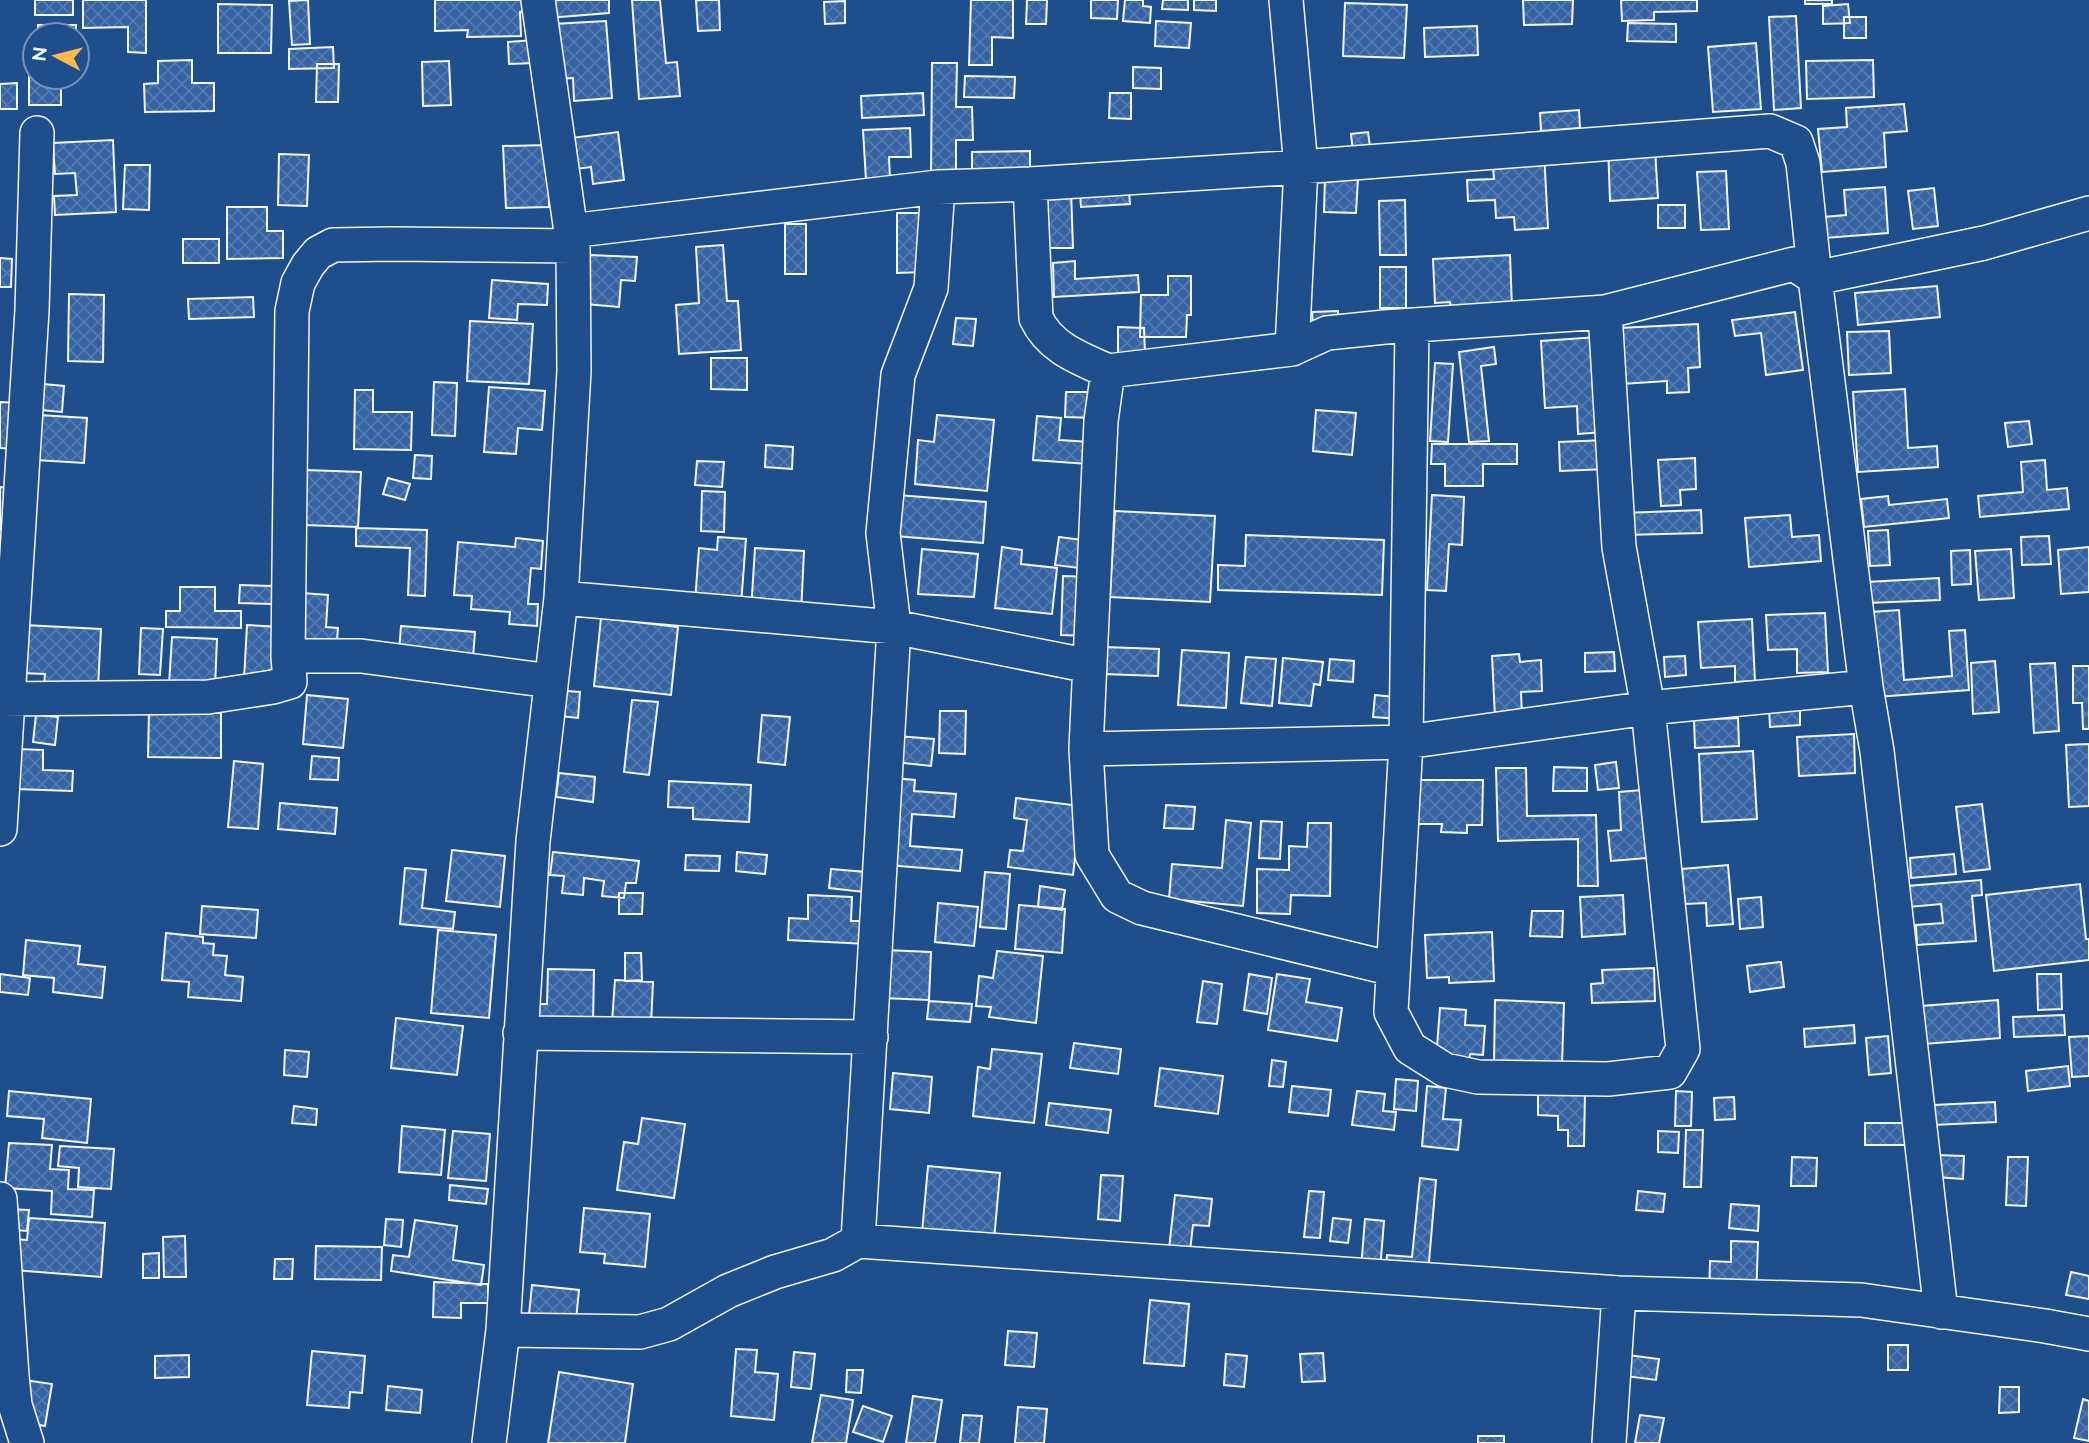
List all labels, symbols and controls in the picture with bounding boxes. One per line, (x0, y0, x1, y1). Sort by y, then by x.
north arrow (21, 21, 91, 91)
text: N (27, 45, 51, 62)

